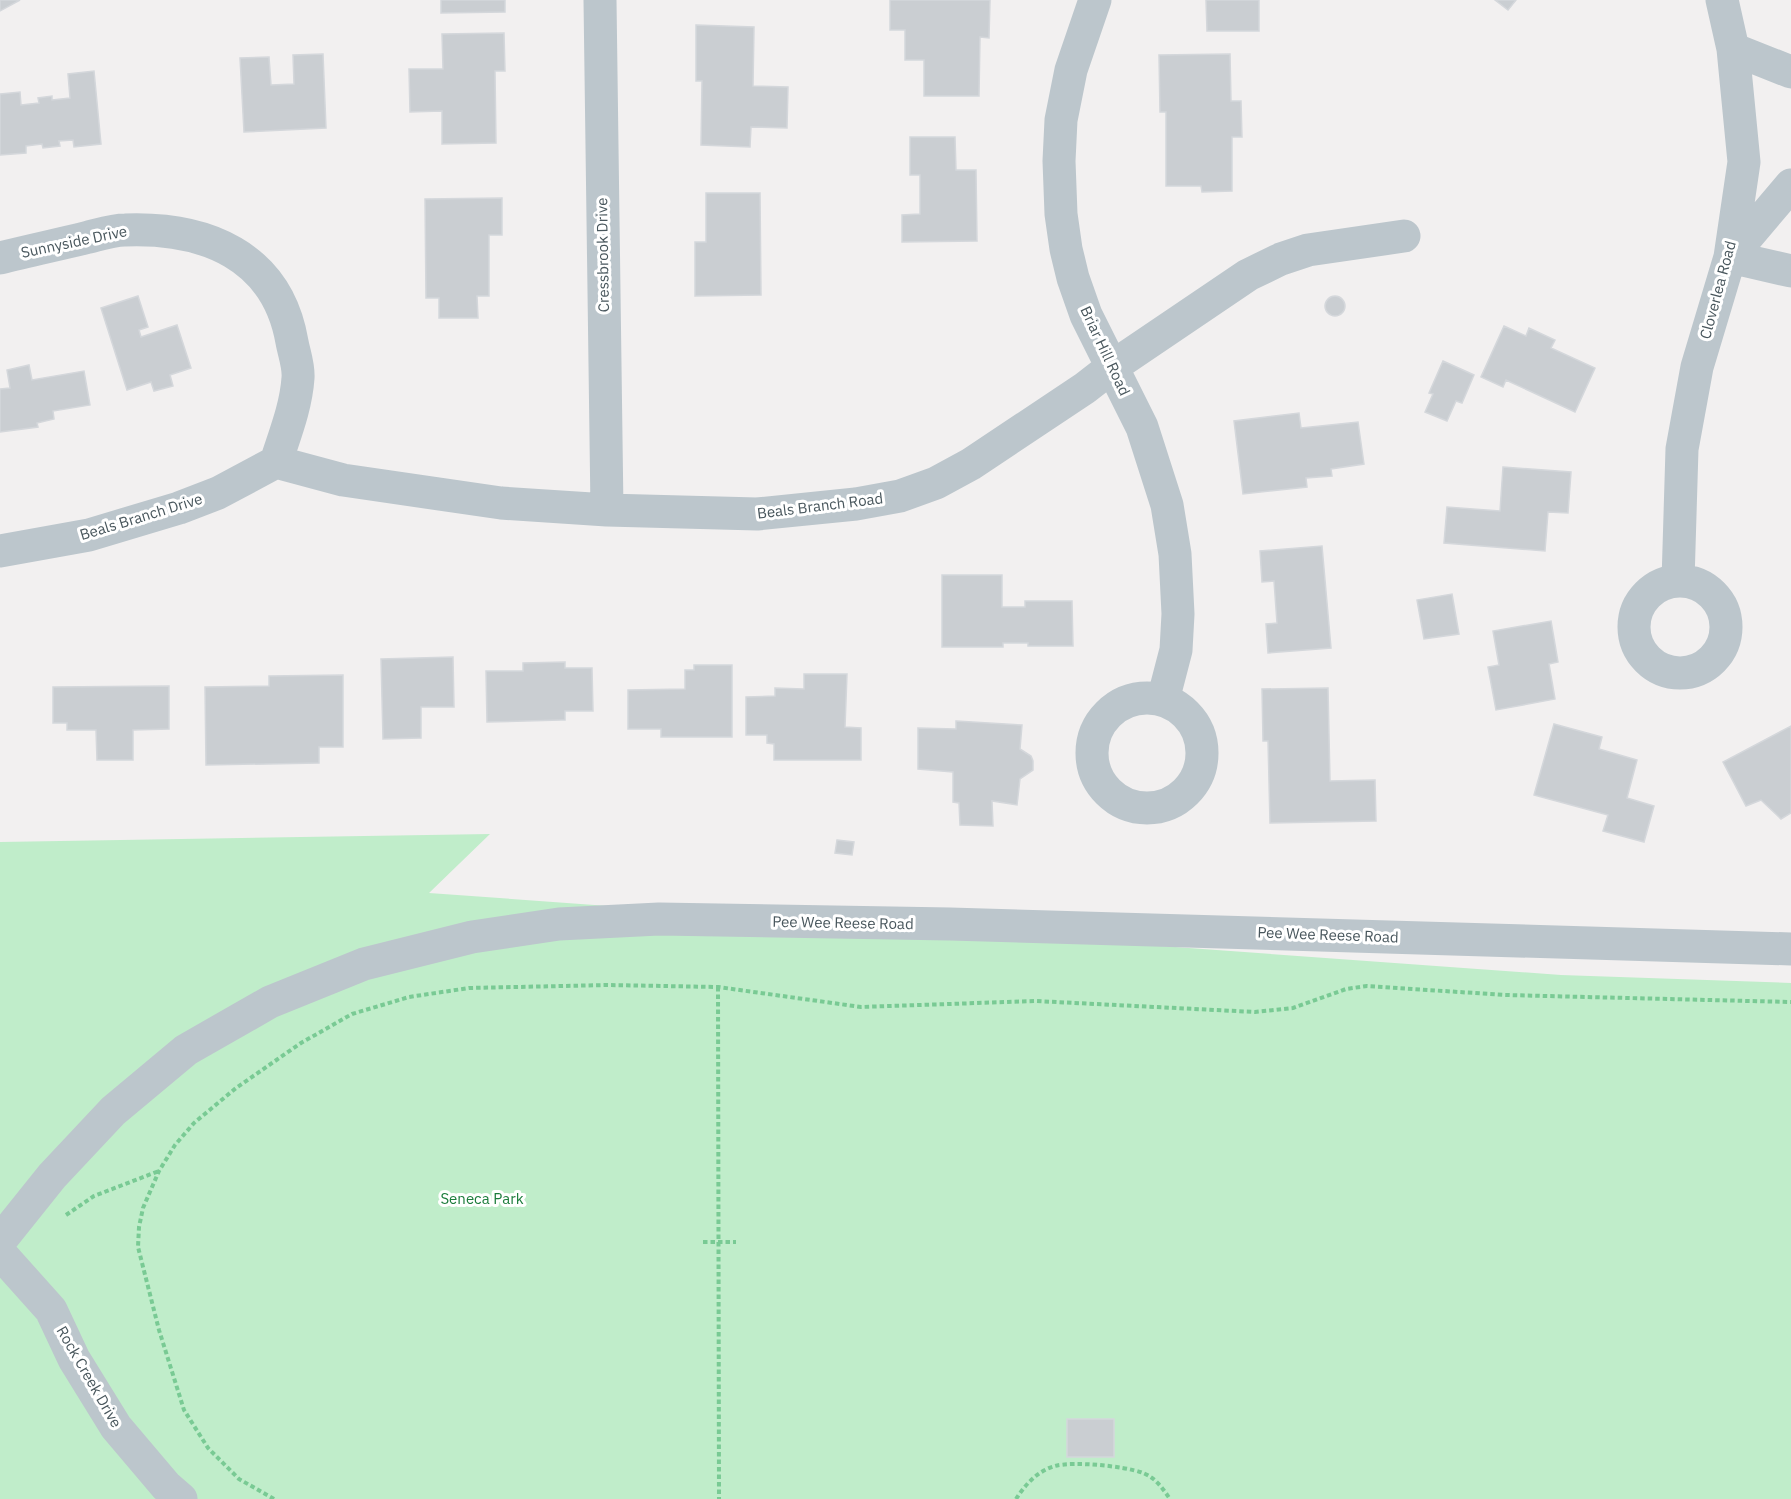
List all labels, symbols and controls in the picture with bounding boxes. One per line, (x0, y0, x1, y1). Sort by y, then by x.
street label: Cressbrook Drive (592, 198, 613, 313)
street label: Sunnyside Drive (19, 221, 129, 262)
street label: Cloverlea Road (1695, 239, 1740, 341)
street label: Briar Hill Road (1076, 303, 1134, 399)
street label: Beals Branch Road (756, 488, 884, 523)
street label: Beals Branch Drive (77, 489, 204, 544)
street label: Pee Wee Reese Road (772, 912, 914, 933)
street label: Pee Wee Reese Road (1257, 923, 1399, 946)
park label: Seneca Park (440, 1189, 524, 1208)
street label: Rock Creek Drive (53, 1323, 126, 1431)

